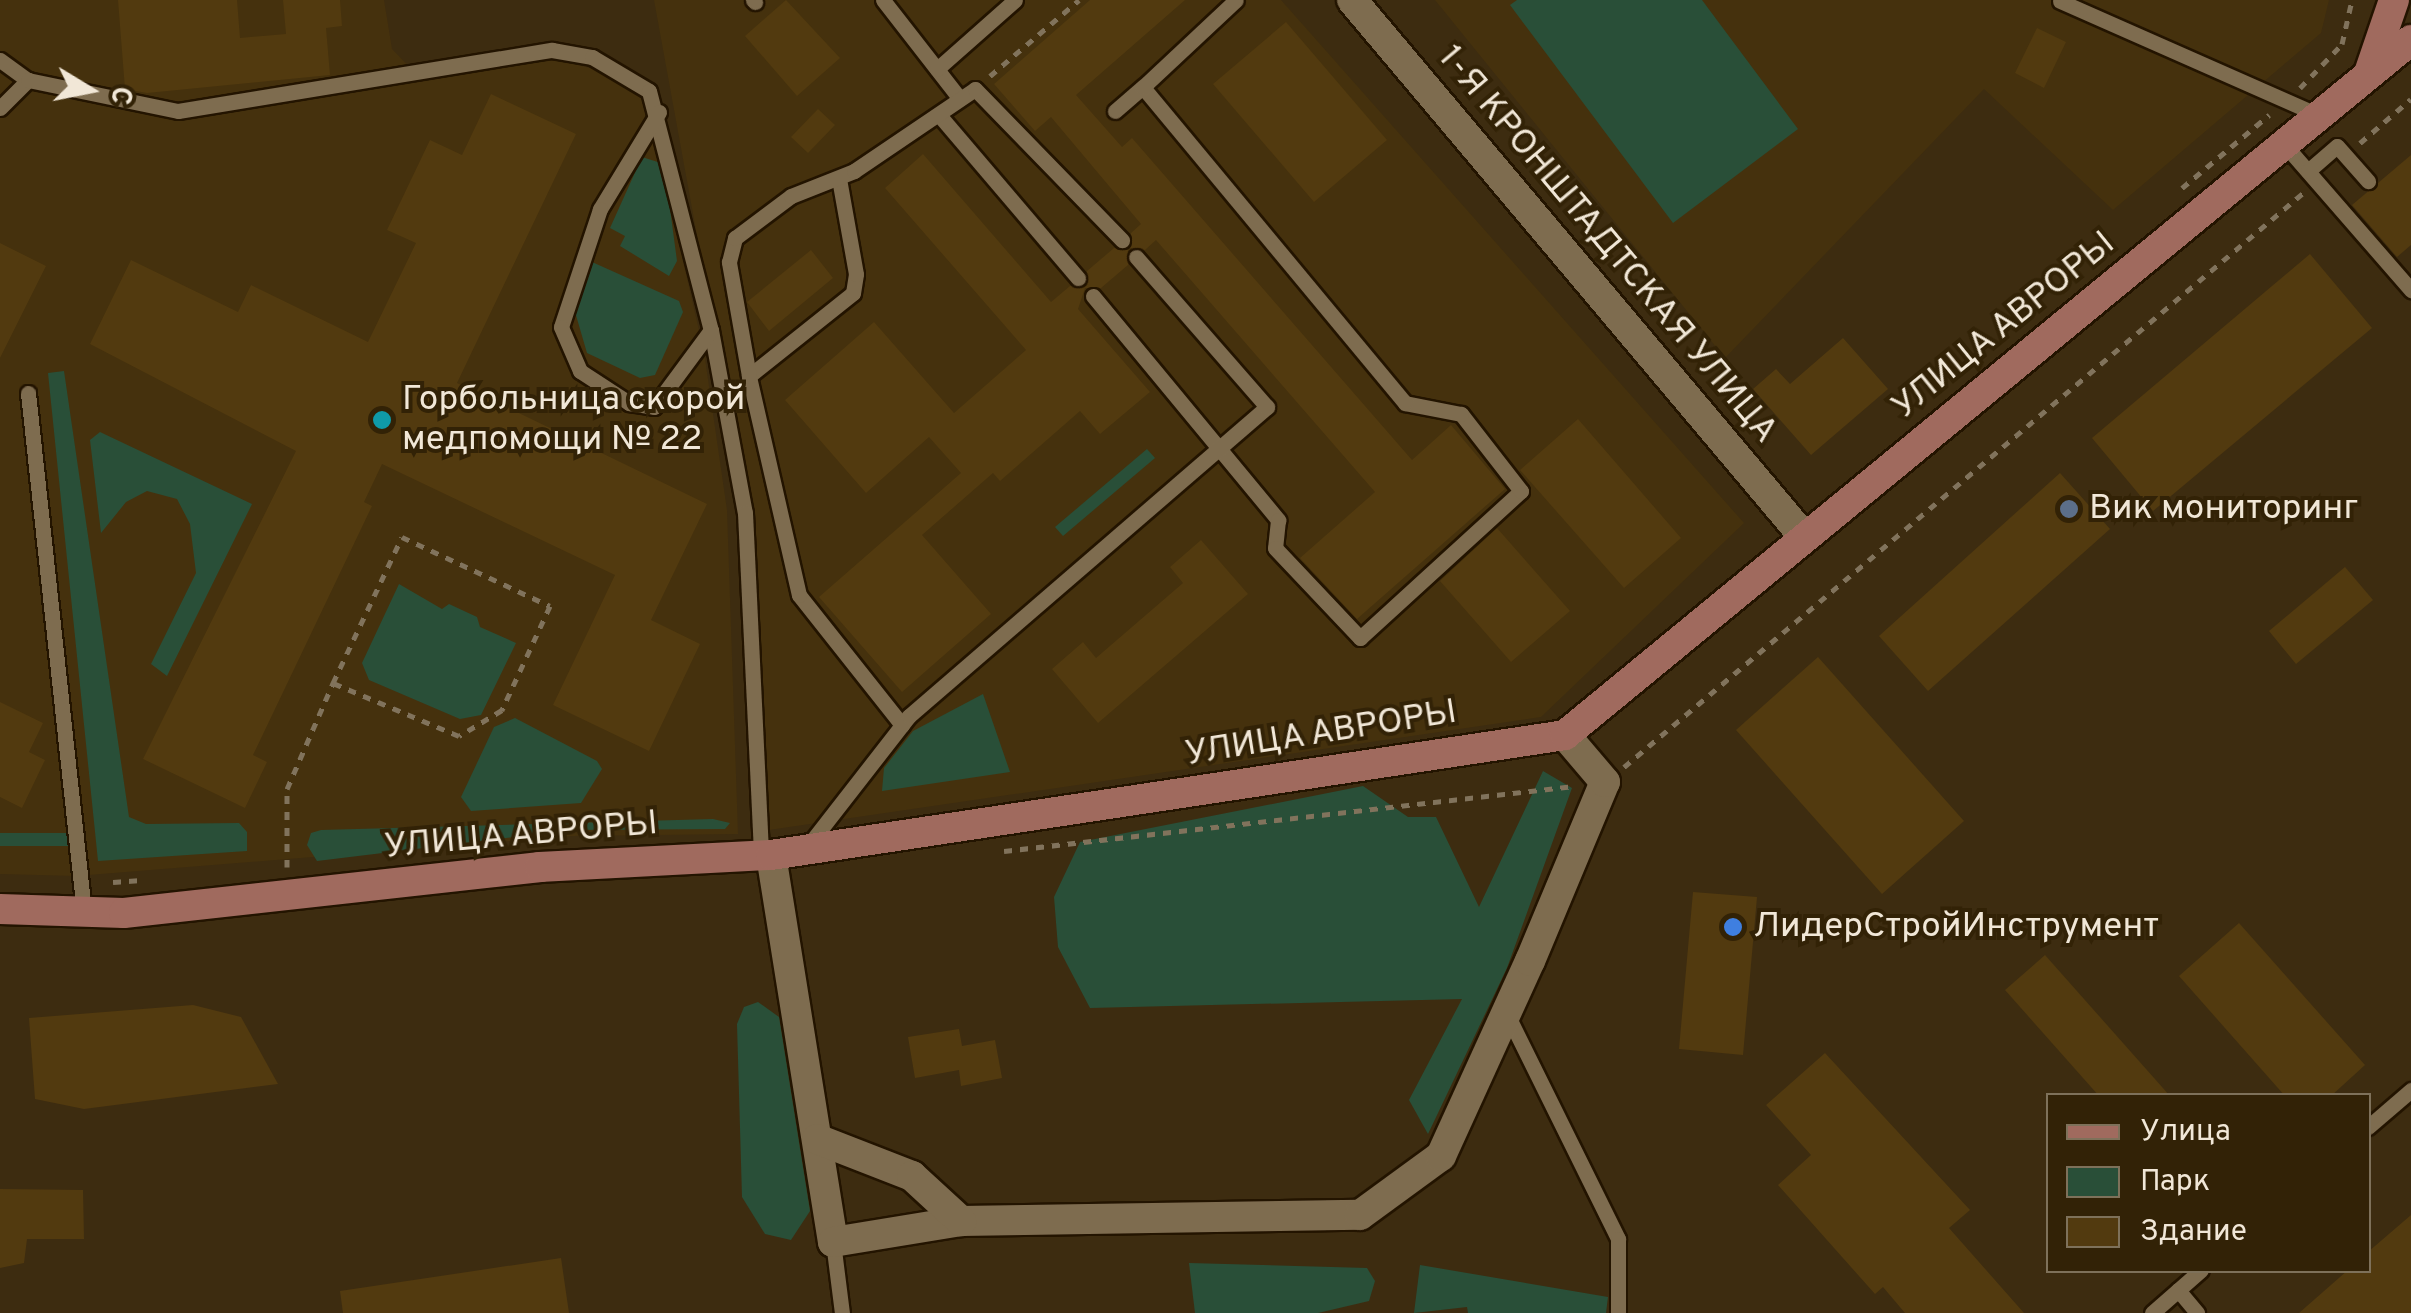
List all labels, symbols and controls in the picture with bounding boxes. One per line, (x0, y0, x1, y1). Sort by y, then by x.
street label: 1-Я КРОНШТАДТСКАЯ УЛИЦА (1428, 38, 1786, 452)
north arrow (40, 40, 140, 140)
text: С (100, 83, 139, 107)
street label: УЛИЦА АВРОРЫ (1883, 222, 2125, 430)
place label: Горбольница скорой медпомощи № 22 (402, 379, 745, 461)
marker: Горбольница скорой медпомощи № 22 (371, 409, 393, 431)
place label: Вик мониторинг (2089, 488, 2358, 530)
marker: Вик мониторинг (2058, 498, 2080, 520)
street label: УЛИЦА АВРОРЫ (1181, 692, 1461, 776)
street label: УЛИЦА АВРОРЫ (381, 803, 661, 869)
place label: ЛидерСтройИнструмент (1753, 906, 2159, 948)
marker: ЛидерСтройИнструмент (1722, 916, 1744, 938)
legend (2046, 1093, 2371, 1273)
text: Улица (2140, 1114, 2231, 1151)
text: Парк (2140, 1164, 2210, 1201)
text: Здание (2140, 1214, 2247, 1251)

